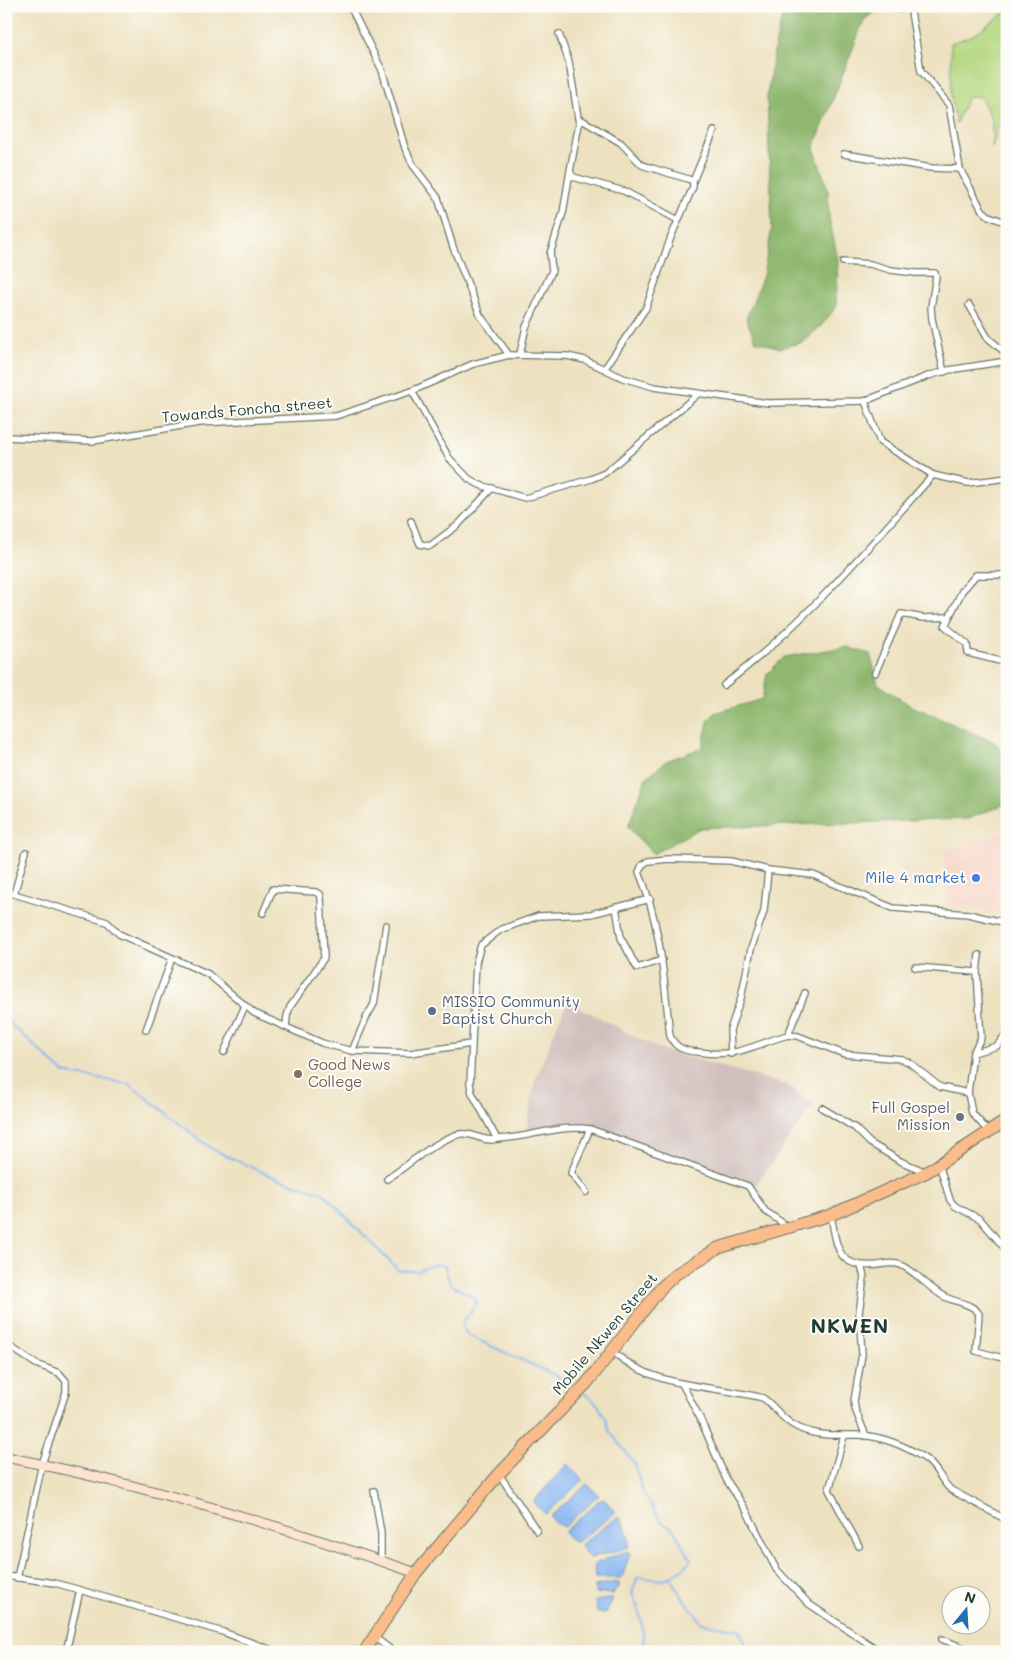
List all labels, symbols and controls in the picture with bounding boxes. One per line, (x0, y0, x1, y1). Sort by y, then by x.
street label: Towards Foncha street (161, 392, 333, 426)
place label: Mile 4 market (865, 867, 966, 887)
marker: Mile 4 market (970, 872, 982, 884)
place label: MISSIO Community Baptist Church (442, 991, 580, 1028)
marker: MISSIO Community Baptist Church (426, 1005, 438, 1017)
place label: Good News College (308, 1054, 391, 1091)
marker: Good News College (292, 1068, 304, 1080)
place label: Full Gospel Mission (871, 1097, 950, 1134)
marker: Full Gospel Mission (954, 1111, 966, 1123)
street label: Mobile Nkwen Street (547, 1268, 661, 1399)
district label: NKWEN (811, 1312, 889, 1338)
north arrow (940, 1586, 990, 1636)
text: N (962, 1586, 978, 1608)

